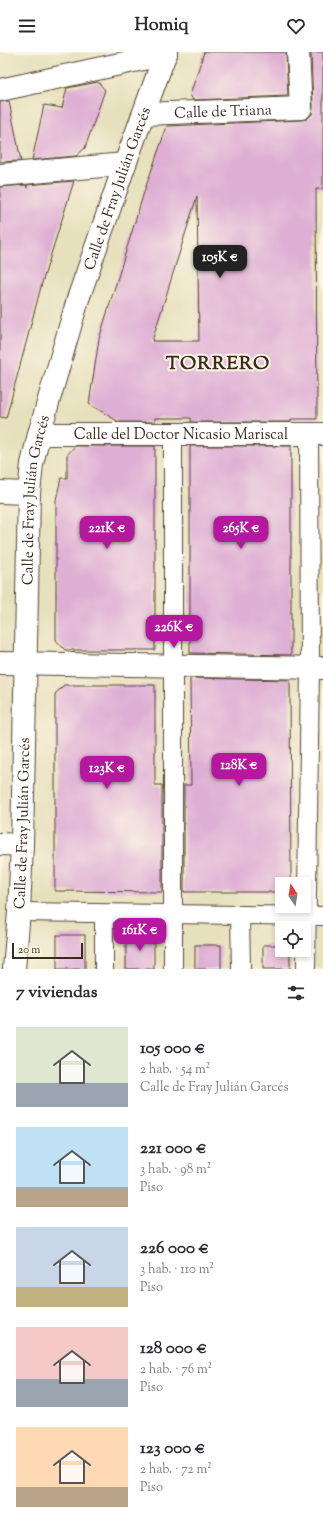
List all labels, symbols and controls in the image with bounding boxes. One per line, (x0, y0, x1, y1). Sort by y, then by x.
text: Homiq (134, 13, 189, 39)
icon: menu (16, 15, 38, 37)
icon: heart (285, 15, 307, 37)
street label: Calle de Triana (174, 100, 272, 125)
street label: Calle de Fray Julián Garcés (80, 104, 157, 273)
pin: 105K € (187, 245, 253, 279)
text: 105K € (202, 249, 238, 267)
district label: TORRERO (166, 351, 270, 378)
street label: Calle de Fray Julián Garcés (18, 413, 56, 585)
street label: Calle del Doctor Nicasio Mariscal (74, 425, 288, 446)
pin: 221K € (74, 516, 140, 550)
pin: 265K € (208, 516, 274, 550)
text: 221K € (89, 520, 125, 538)
text: 265K € (222, 520, 260, 538)
pin: 226K € (141, 615, 207, 649)
text: 226K € (155, 619, 193, 637)
street label: Calle de Fray Julián Garcés (10, 737, 36, 910)
pin: 128K € (206, 753, 272, 787)
pin: 123K € (74, 756, 140, 790)
text: 128K € (220, 757, 258, 775)
text: 123K € (89, 760, 125, 778)
north arrow (275, 877, 311, 913)
map controls (275, 877, 311, 957)
pin: 161K € (107, 918, 173, 952)
button: locate (275, 921, 311, 957)
text: 161K € (122, 922, 158, 940)
scale bar (12, 941, 83, 960)
text: 20 m (18, 942, 40, 958)
text: 7 viviendas (16, 981, 97, 1005)
icon: filters (285, 982, 307, 1004)
text: 105 000 € (140, 1037, 205, 1061)
icon: home (48, 1043, 96, 1091)
text: 2 hab. · 54 m² (140, 1061, 210, 1079)
text: Calle de Fray Julián Garcés (140, 1079, 289, 1097)
text: 221 000 € (140, 1137, 206, 1161)
icon: home (48, 1143, 96, 1191)
text: 3 hab. · 98 m² (140, 1161, 211, 1179)
text: Piso (140, 1179, 163, 1197)
text: 226 000 € (140, 1237, 209, 1261)
icon: home (48, 1243, 96, 1291)
text: 3 hab. · 110 m² (140, 1261, 214, 1279)
text: Piso (140, 1279, 163, 1297)
text: 128 000 € (140, 1337, 207, 1361)
icon: home (48, 1343, 96, 1391)
text: 2 hab. · 76 m² (140, 1361, 212, 1379)
text: Piso (140, 1379, 163, 1397)
text: 123 000 € (140, 1437, 205, 1461)
icon: home (48, 1443, 96, 1491)
text: 2 hab. · 72 m² (140, 1461, 212, 1479)
text: Piso (140, 1479, 163, 1497)

